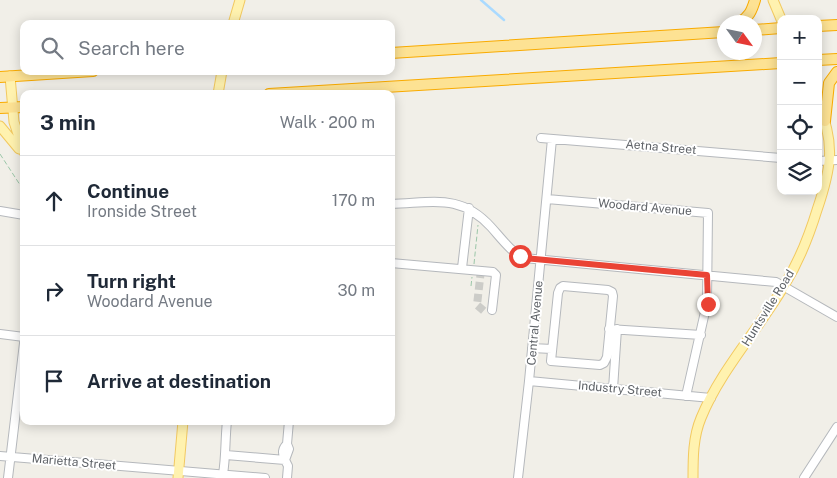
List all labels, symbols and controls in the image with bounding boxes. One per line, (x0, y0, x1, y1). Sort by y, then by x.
north arrow (717, 15, 762, 60)
map controls (777, 15, 822, 195)
button: + (777, 15, 822, 60)
search box (20, 20, 395, 75)
icon: search (38, 34, 66, 62)
text: Search here (78, 37, 185, 59)
button: − (777, 60, 822, 105)
button: locate (777, 105, 822, 150)
text: 3 min (40, 110, 96, 135)
text: Walk · 200 m (280, 113, 375, 132)
street label: Aetna Street (625, 137, 697, 157)
button: layers (777, 150, 822, 195)
text: Continue (87, 180, 169, 202)
icon: ahead (40, 187, 68, 215)
text: 170 m (332, 191, 375, 210)
street label: Woodard Avenue (597, 196, 693, 218)
text: Ironside Street (87, 202, 197, 221)
route start (509, 245, 532, 268)
street label: Huntsville Road (739, 267, 797, 349)
text: Turn right (87, 270, 176, 292)
icon: right (40, 277, 68, 305)
street label: Central Avenue (524, 280, 546, 366)
text: 30 m (338, 281, 375, 300)
text: Woodard Avenue (87, 292, 213, 311)
route end (697, 293, 720, 316)
icon: arrive (40, 367, 68, 395)
text: Arrive at destination (87, 370, 271, 392)
street label: Industry Street (577, 378, 663, 400)
street label: Marietta Street (31, 451, 117, 473)

